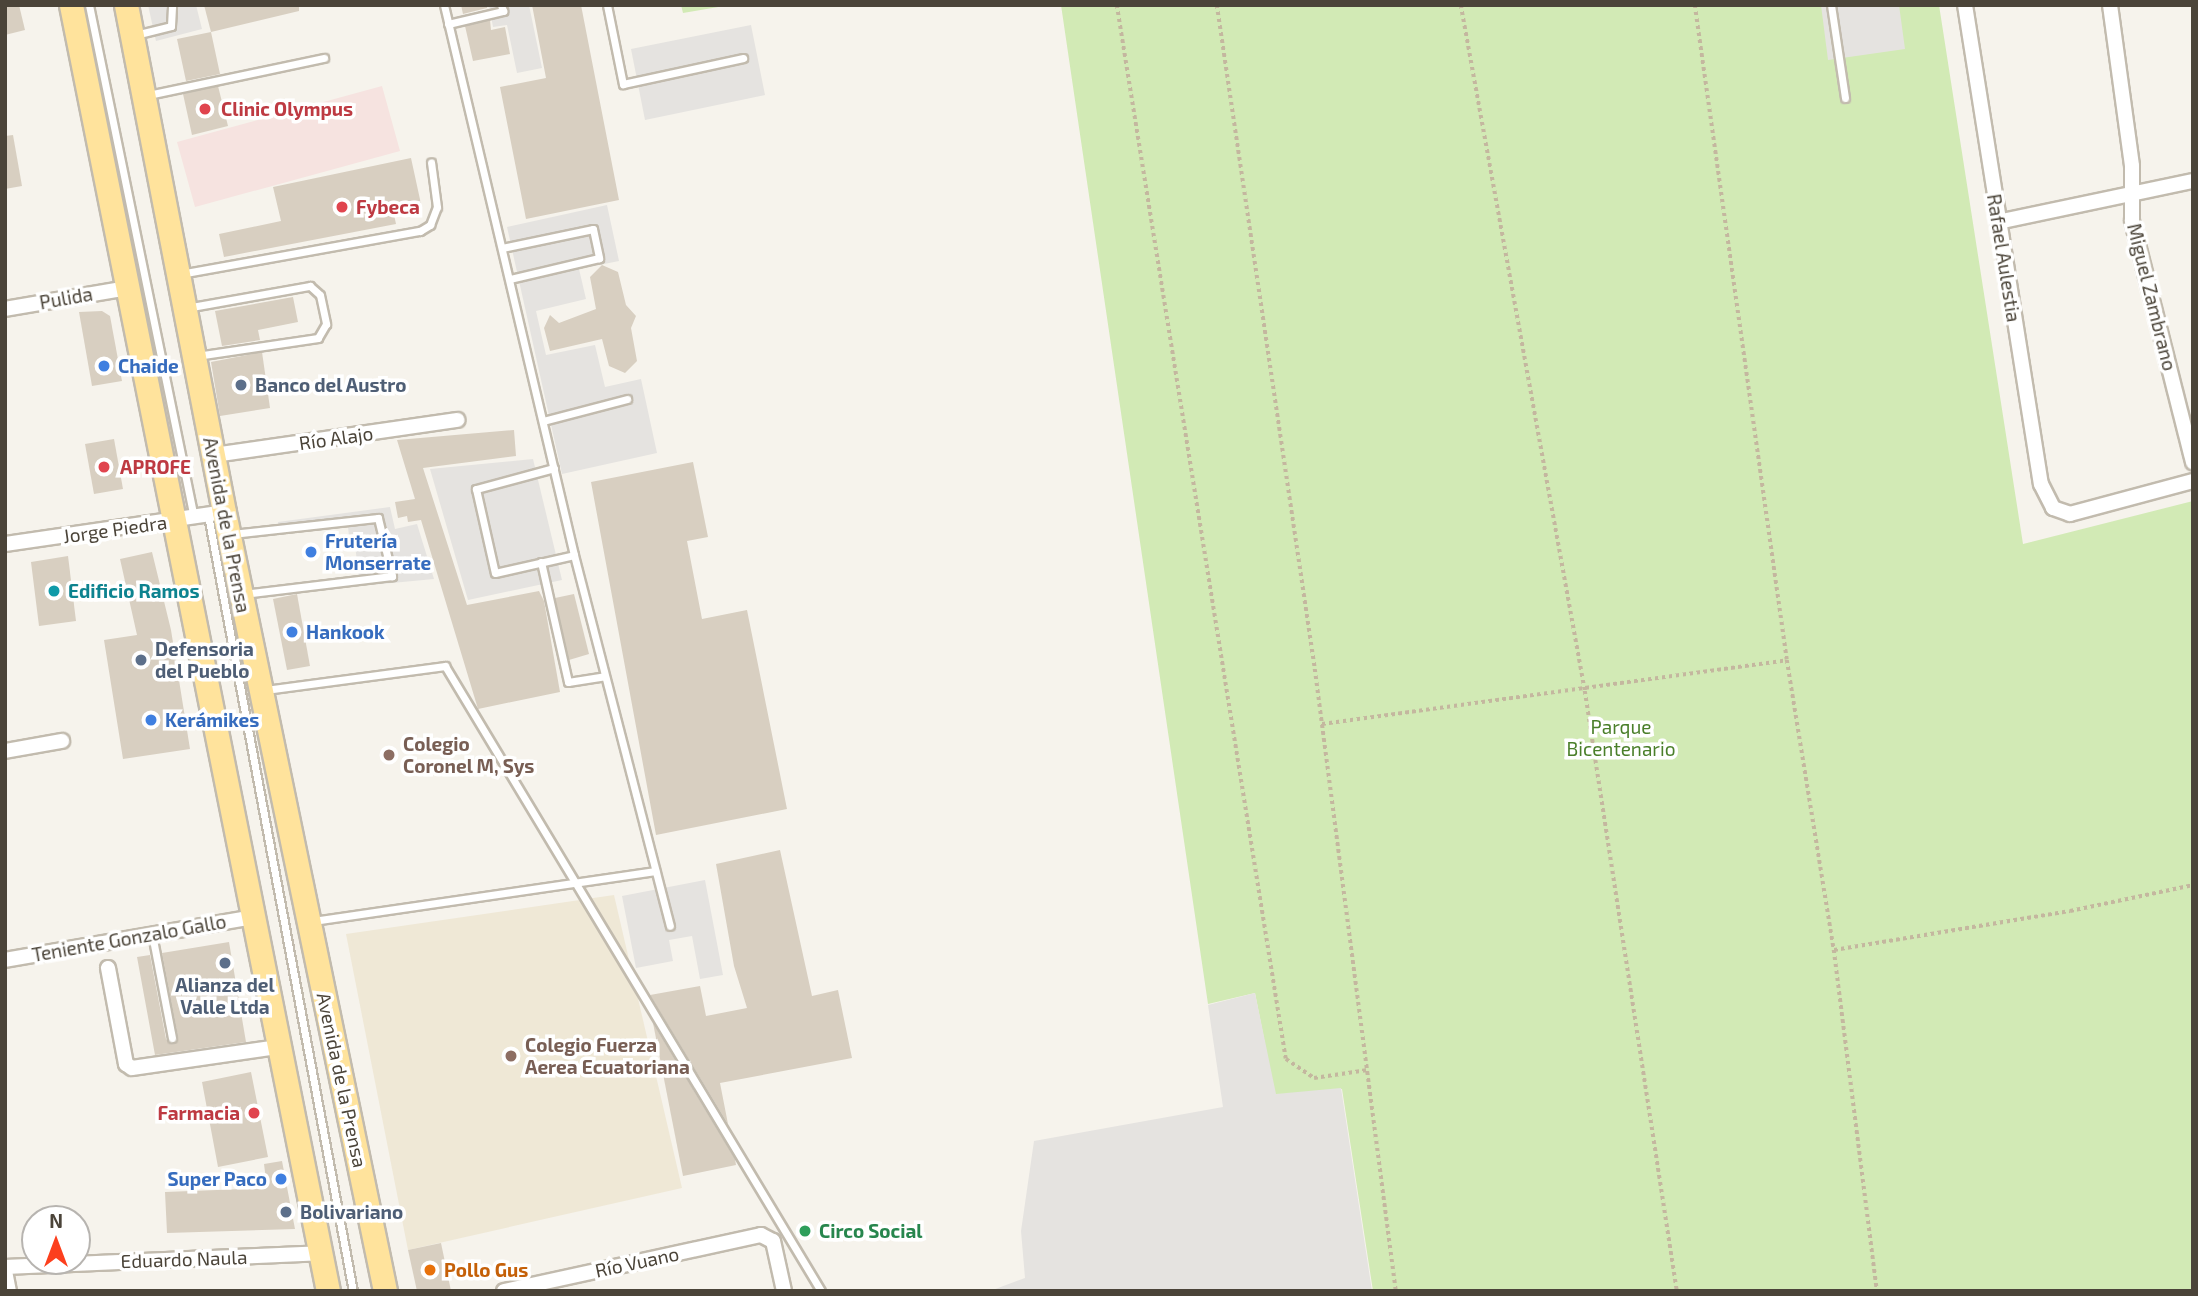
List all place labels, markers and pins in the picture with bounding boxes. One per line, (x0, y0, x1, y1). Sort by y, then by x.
place label: Clinic Olympus (221, 98, 353, 120)
marker: Clinic Olympus (195, 99, 215, 119)
place label: Fybeca (356, 196, 420, 218)
marker: Fybeca (334, 199, 350, 215)
place label: Chaide (118, 355, 179, 377)
marker: Chaide (96, 358, 112, 374)
place label: Banco del Austro (255, 374, 407, 396)
marker: Banco del Austro (233, 377, 249, 393)
place label: APROFE (120, 456, 191, 478)
marker: APROFE (94, 457, 114, 477)
place label: Frutería Monserrate (325, 530, 431, 574)
marker: Frutería Monserrate (303, 544, 319, 560)
place label: Edificio Ramos (68, 580, 200, 602)
marker: Edificio Ramos (46, 583, 62, 599)
place label: Hankook (306, 621, 385, 643)
marker: Hankook (284, 624, 300, 640)
place label: Defensoria del Pueblo (155, 638, 254, 682)
marker: Defensoria del Pueblo (133, 652, 149, 668)
place label: Kerámikes (165, 709, 259, 731)
marker: Kerámikes (143, 712, 159, 728)
place label: Colegio Coronel M, Sys (403, 733, 535, 777)
marker: Colegio Coronel M, Sys (381, 747, 397, 763)
marker: Alianza del Valle Ltda (217, 955, 233, 971)
place label: Alianza del Valle Ltda (175, 974, 275, 1018)
place label: Colegio Fuerza Aerea Ecuatoriana (525, 1034, 690, 1078)
marker: Colegio Fuerza Aerea Ecuatoriana (503, 1048, 519, 1064)
place label: Farmacia (158, 1102, 240, 1124)
marker: Farmacia (246, 1105, 262, 1121)
place label: Super Paco (167, 1168, 267, 1190)
marker: Super Paco (273, 1171, 289, 1187)
place label: Bolivariano (300, 1201, 403, 1223)
marker: Bolivariano (278, 1204, 294, 1220)
place label: Circo Social (819, 1220, 923, 1242)
marker: Circo Social (797, 1223, 813, 1239)
place label: Pollo Gus (444, 1259, 528, 1281)
marker: Pollo Gus (422, 1262, 438, 1278)

